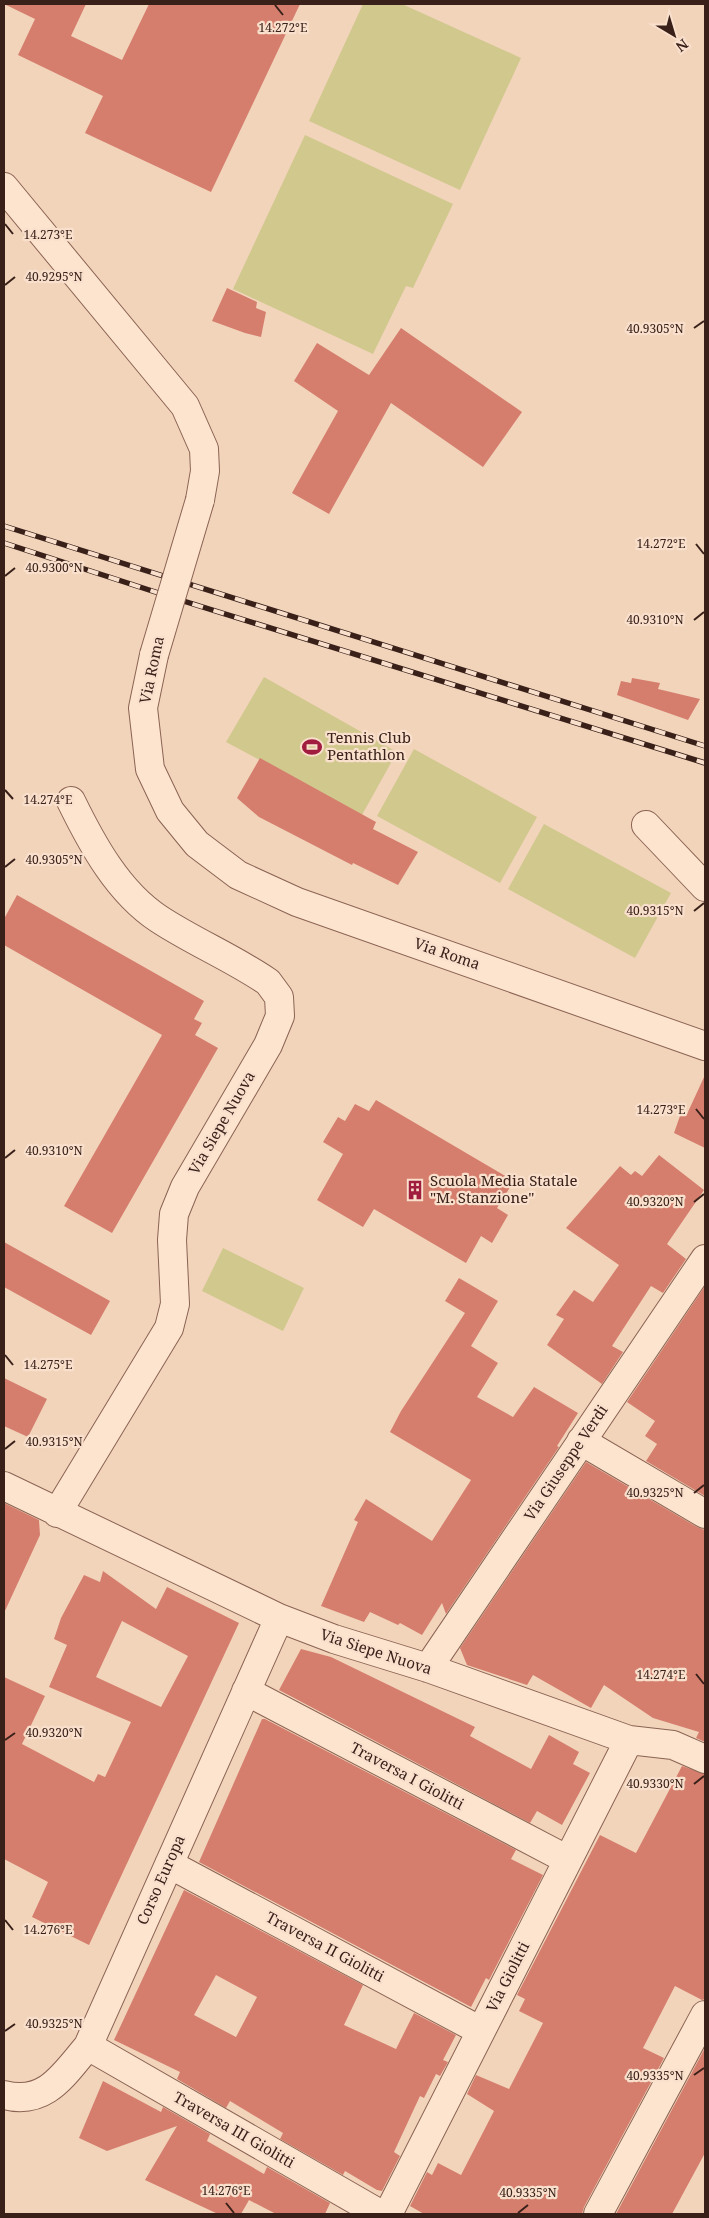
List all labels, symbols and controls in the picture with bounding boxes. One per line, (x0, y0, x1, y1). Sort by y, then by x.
north arrow (649, 10, 699, 60)
text: 14.272°E (259, 19, 307, 36)
text: N (672, 35, 693, 57)
text: 14.273°E (24, 226, 72, 243)
text: 40.9295°N (25, 268, 83, 285)
text: 40.9305°N (626, 320, 684, 337)
text: 14.272°E (637, 535, 685, 552)
text: 40.9300°N (25, 559, 83, 576)
text: 40.9310°N (626, 611, 684, 628)
street label: Via Roma (134, 634, 168, 705)
place label: Tennis Club Pentathlon (327, 727, 411, 764)
sports icon: Tennis Club Pentathlon (301, 736, 323, 758)
text: 14.274°E (24, 791, 72, 808)
text: 40.9305°N (25, 851, 83, 868)
text: 40.9315°N (626, 902, 684, 919)
street label: Via Roma (412, 932, 483, 974)
street label: Via Siepe Nuova (183, 1067, 259, 1178)
text: 14.273°E (637, 1101, 685, 1118)
text: 40.9310°N (25, 1142, 83, 1159)
place label: Scuola Media Statale "M. Stanzione" (430, 1170, 577, 1207)
building icon: Scuola Media Statale "M. Stanzione" (404, 1179, 426, 1201)
text: 40.9320°N (626, 1193, 684, 1210)
text: 14.275°E (24, 1356, 72, 1373)
street label: Via Giuseppe Verdi (519, 1400, 612, 1524)
text: 40.9315°N (25, 1433, 83, 1450)
text: 40.9325°N (626, 1484, 684, 1501)
street label: Via Siepe Nuova (318, 1624, 435, 1679)
text: 14.274°E (637, 1666, 685, 1683)
text: 40.9320°N (25, 1724, 83, 1741)
street label: Traversa I Giolitti (347, 1737, 468, 1814)
text: 40.9330°N (626, 1775, 684, 1792)
street label: Corso Europa (131, 1831, 189, 1928)
street label: Traversa II Giolitti (263, 1906, 388, 1986)
text: 14.276°E (24, 1921, 72, 1938)
street label: Via Giolitti (481, 1938, 533, 2015)
text: 40.9325°N (25, 2015, 83, 2032)
text: 40.9335°N (626, 2067, 684, 2084)
street label: Traversa III Giolitti (170, 2086, 299, 2172)
text: 14.276°E (202, 2182, 250, 2199)
text: 40.9335°N (499, 2184, 557, 2201)

